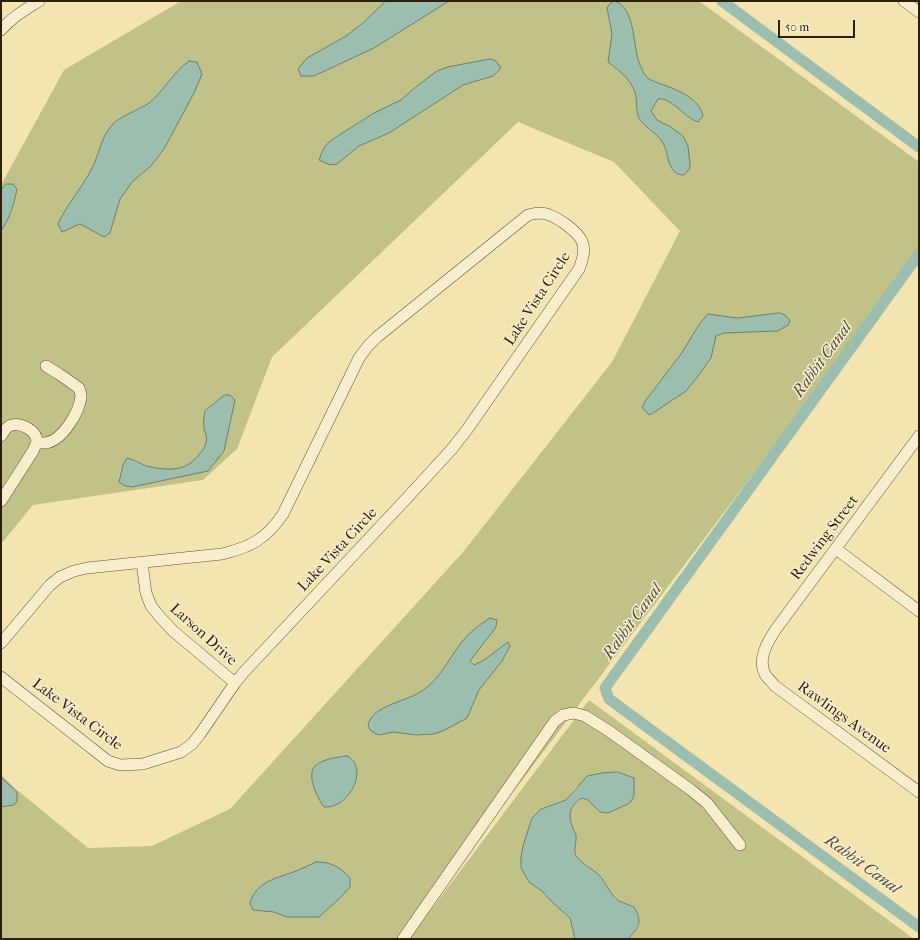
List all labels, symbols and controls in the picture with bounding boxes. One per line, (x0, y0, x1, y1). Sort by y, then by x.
scale bar (780, 12, 857, 38)
text: 50 m (785, 20, 809, 34)
street label: Lake Vista Circle (501, 249, 575, 349)
water label: Rabbit Canal (789, 319, 857, 401)
street label: Redwing Street (787, 492, 863, 584)
street label: Lake Vista Circle (295, 504, 381, 596)
water label: Rabbit Canal (599, 581, 667, 663)
street label: Larson Drive (166, 600, 240, 670)
street label: Lake Vista Circle (28, 675, 126, 755)
street label: Rawlings Avenue (794, 678, 894, 758)
water label: Rabbit Canal (821, 831, 903, 899)

